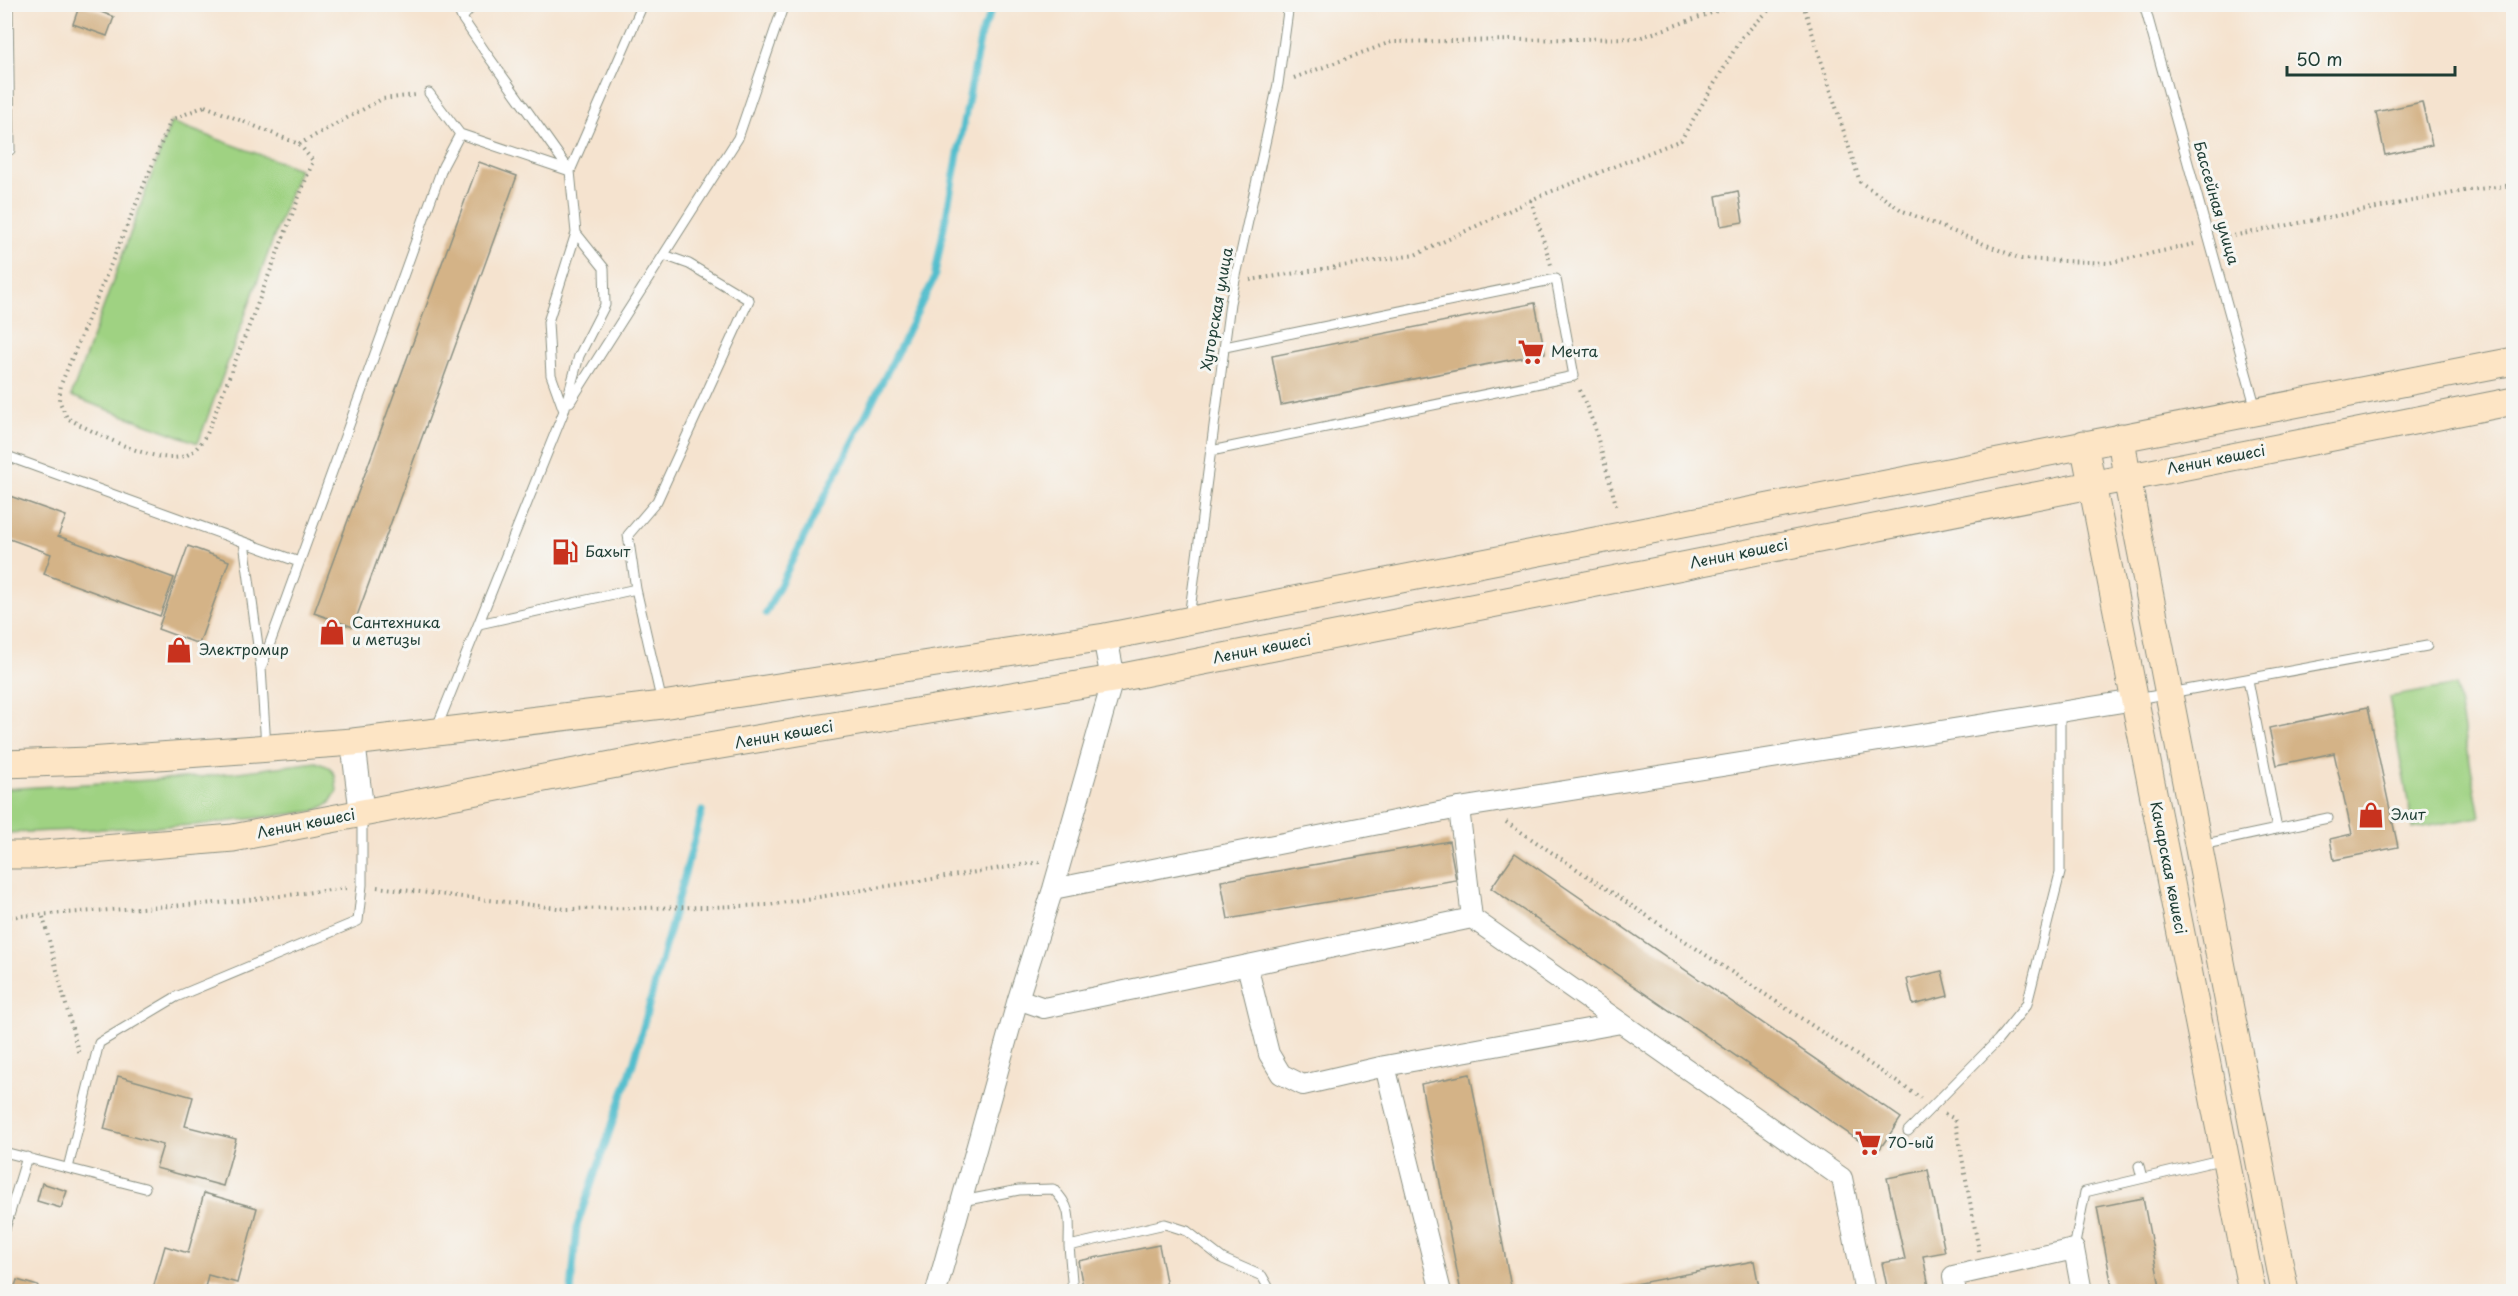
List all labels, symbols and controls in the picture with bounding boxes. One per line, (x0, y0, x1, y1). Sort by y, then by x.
scale bar (2287, 39, 2455, 77)
text: 50 m (2296, 45, 2343, 72)
street label: Бассейная улица (2189, 138, 2246, 268)
street label: Хуторская улица (1193, 245, 1238, 372)
supermarket icon: Мечта (1516, 337, 1546, 367)
place label: Мечта (1551, 339, 1598, 362)
street label: Ленин көшесі (2165, 438, 2267, 479)
street label: Ленин көшесі (1688, 532, 1790, 573)
fuel station icon: Бахыт (550, 537, 580, 567)
place label: Бахыт (585, 539, 631, 562)
place label: Сантехника и метизы (352, 610, 441, 650)
shop icon: Сантехника и метизы (317, 617, 347, 647)
street label: Ленин көшесі (1211, 627, 1313, 668)
shop icon: Электромир (164, 635, 194, 665)
place label: Электромир (199, 637, 289, 660)
street label: Ленин көшесі (733, 714, 835, 754)
street label: Качарская көшесі (2145, 799, 2194, 936)
shop icon: Элит (2356, 800, 2386, 830)
street label: Ленин көшесі (255, 802, 357, 843)
place label: Элит (2391, 802, 2426, 825)
supermarket icon: 70-ый (1853, 1128, 1883, 1158)
place label: 70-ый (1888, 1130, 1934, 1153)

